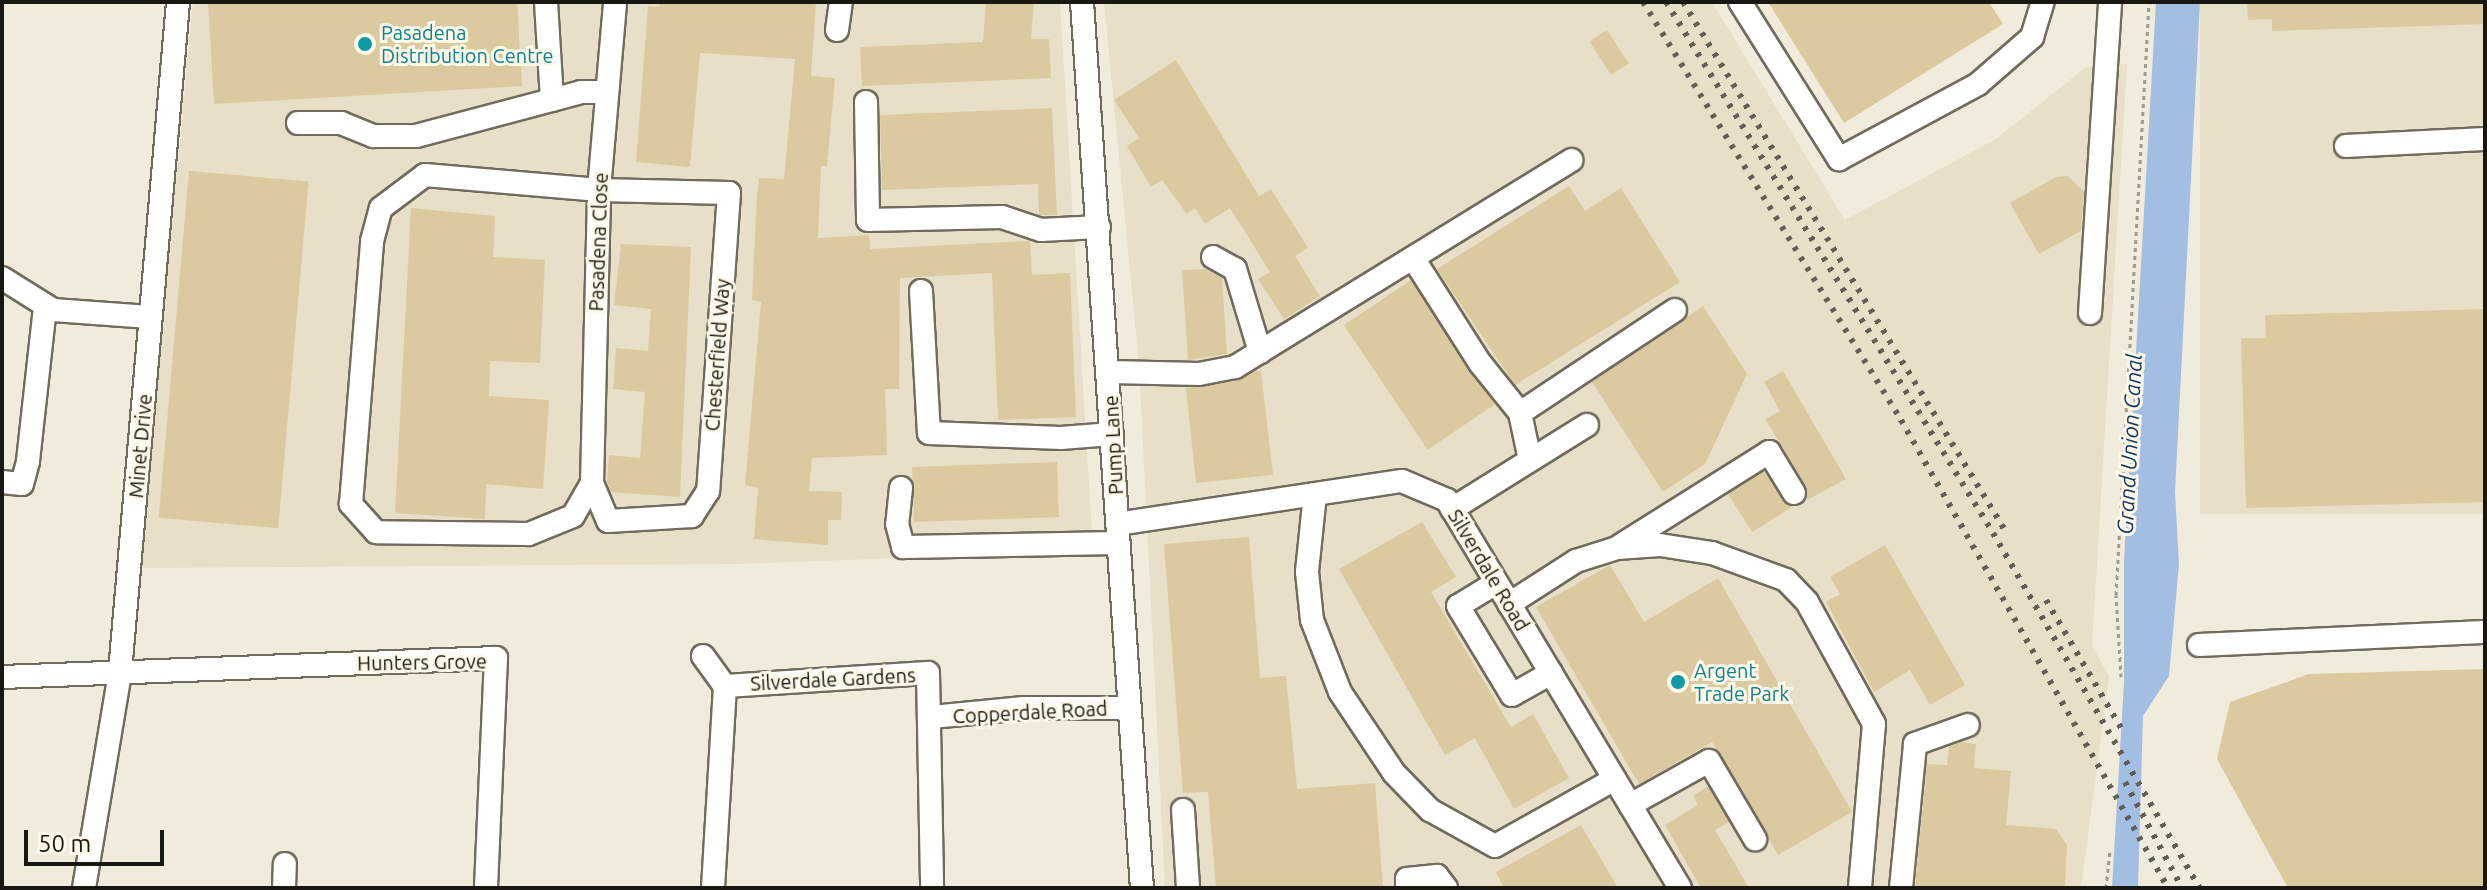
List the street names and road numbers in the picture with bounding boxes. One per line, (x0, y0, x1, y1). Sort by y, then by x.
street label: Pasadena Close (584, 172, 612, 312)
street label: Chesterfield Way (700, 278, 734, 432)
street label: Minet Drive (123, 393, 157, 499)
street label: Pump Lane (1098, 395, 1128, 495)
street label: Silverdale Road (1443, 505, 1535, 635)
street label: Hunters Grove (357, 649, 487, 675)
street label: Silverdale Gardens (750, 663, 916, 695)
street label: Copperdale Road (952, 696, 1108, 728)

